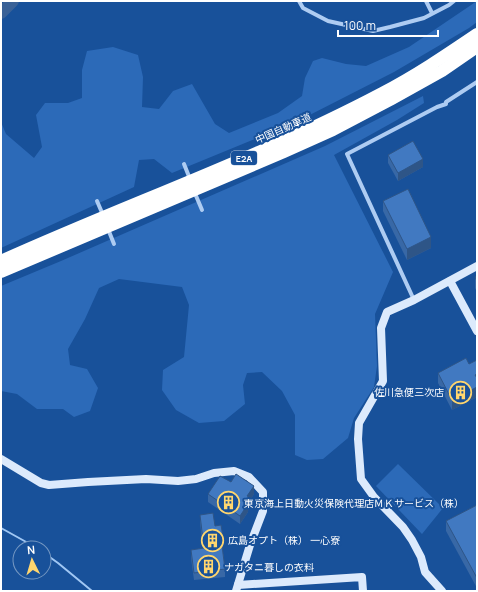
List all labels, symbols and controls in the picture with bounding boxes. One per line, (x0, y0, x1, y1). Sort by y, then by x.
scale bar (338, 12, 438, 38)
text: 100 m (344, 17, 376, 34)
street label: 中国自動車道 (253, 109, 313, 147)
road number: E2A (231, 151, 257, 165)
building icon: 佐川急便三次店 (447, 379, 473, 405)
place label: 佐川急便三次店 (374, 385, 444, 399)
building icon: 東京海上日動火災保険代理店ＭＫサービス（株） (216, 490, 242, 516)
place label: 東京海上日動火災保険代理店ＭＫサービス（株） (244, 496, 464, 510)
building icon: 広島オプト（株） 一心寮 (199, 527, 225, 553)
place label: 広島オプト（株） 一心寮 (228, 533, 340, 547)
north arrow (12, 540, 52, 580)
text: N (26, 542, 36, 557)
building icon: ナガタニ暮しの衣料 (195, 554, 221, 580)
place label: ナガタニ暮しの衣料 (224, 560, 314, 574)

